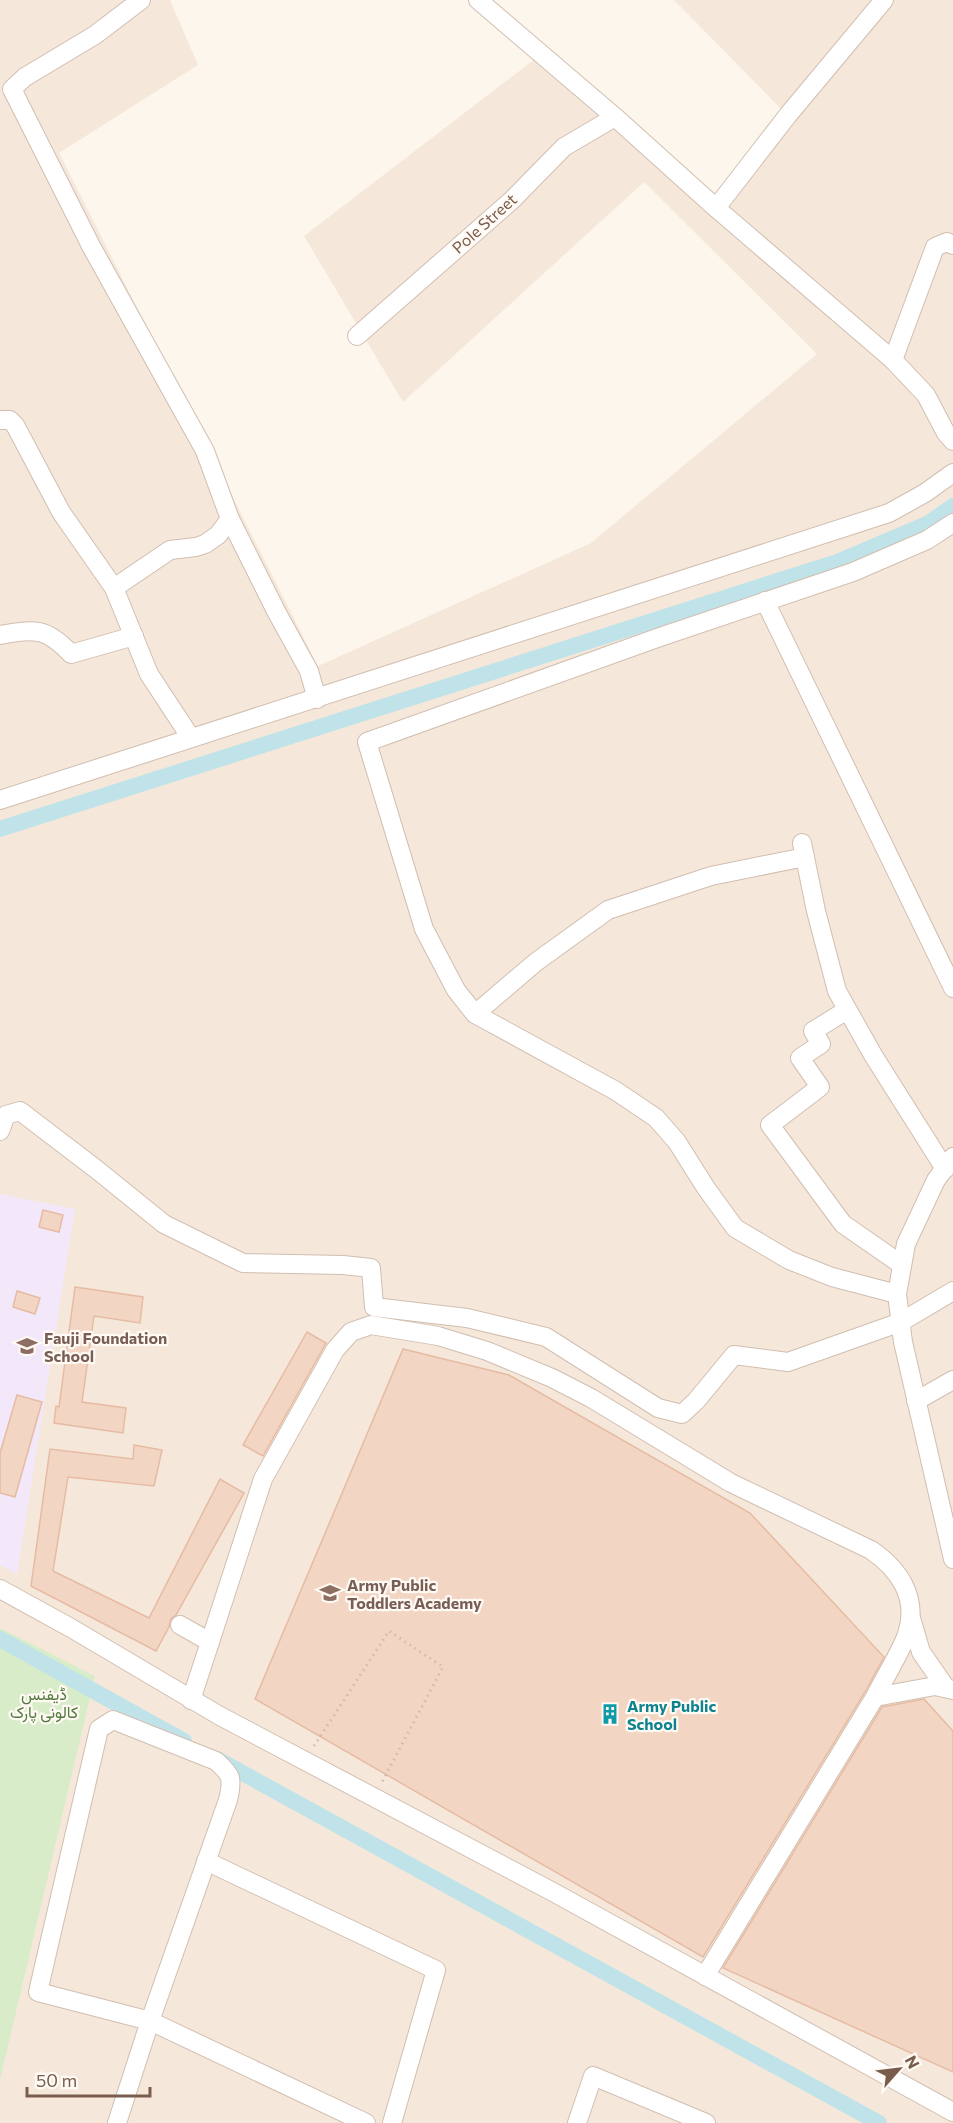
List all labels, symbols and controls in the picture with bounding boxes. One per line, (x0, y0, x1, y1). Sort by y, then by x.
street label: Pole Street (448, 189, 520, 257)
place label: Fauji Foundation School (44, 1328, 167, 1365)
school or university icon: Fauji Foundation School (15, 1334, 39, 1358)
place label: Army Public Toddlers Academy (347, 1575, 482, 1612)
school or university icon: Army Public Toddlers Academy (318, 1581, 342, 1605)
park label: ڈیفنس کالونی پارک (10, 1684, 78, 1724)
place label: Army Public School (627, 1696, 716, 1733)
building icon: Army Public School (598, 1702, 622, 1726)
north arrow (869, 2039, 929, 2099)
text: N (901, 2052, 924, 2071)
scale bar (27, 2060, 150, 2098)
text: 50 m (36, 2069, 77, 2091)

